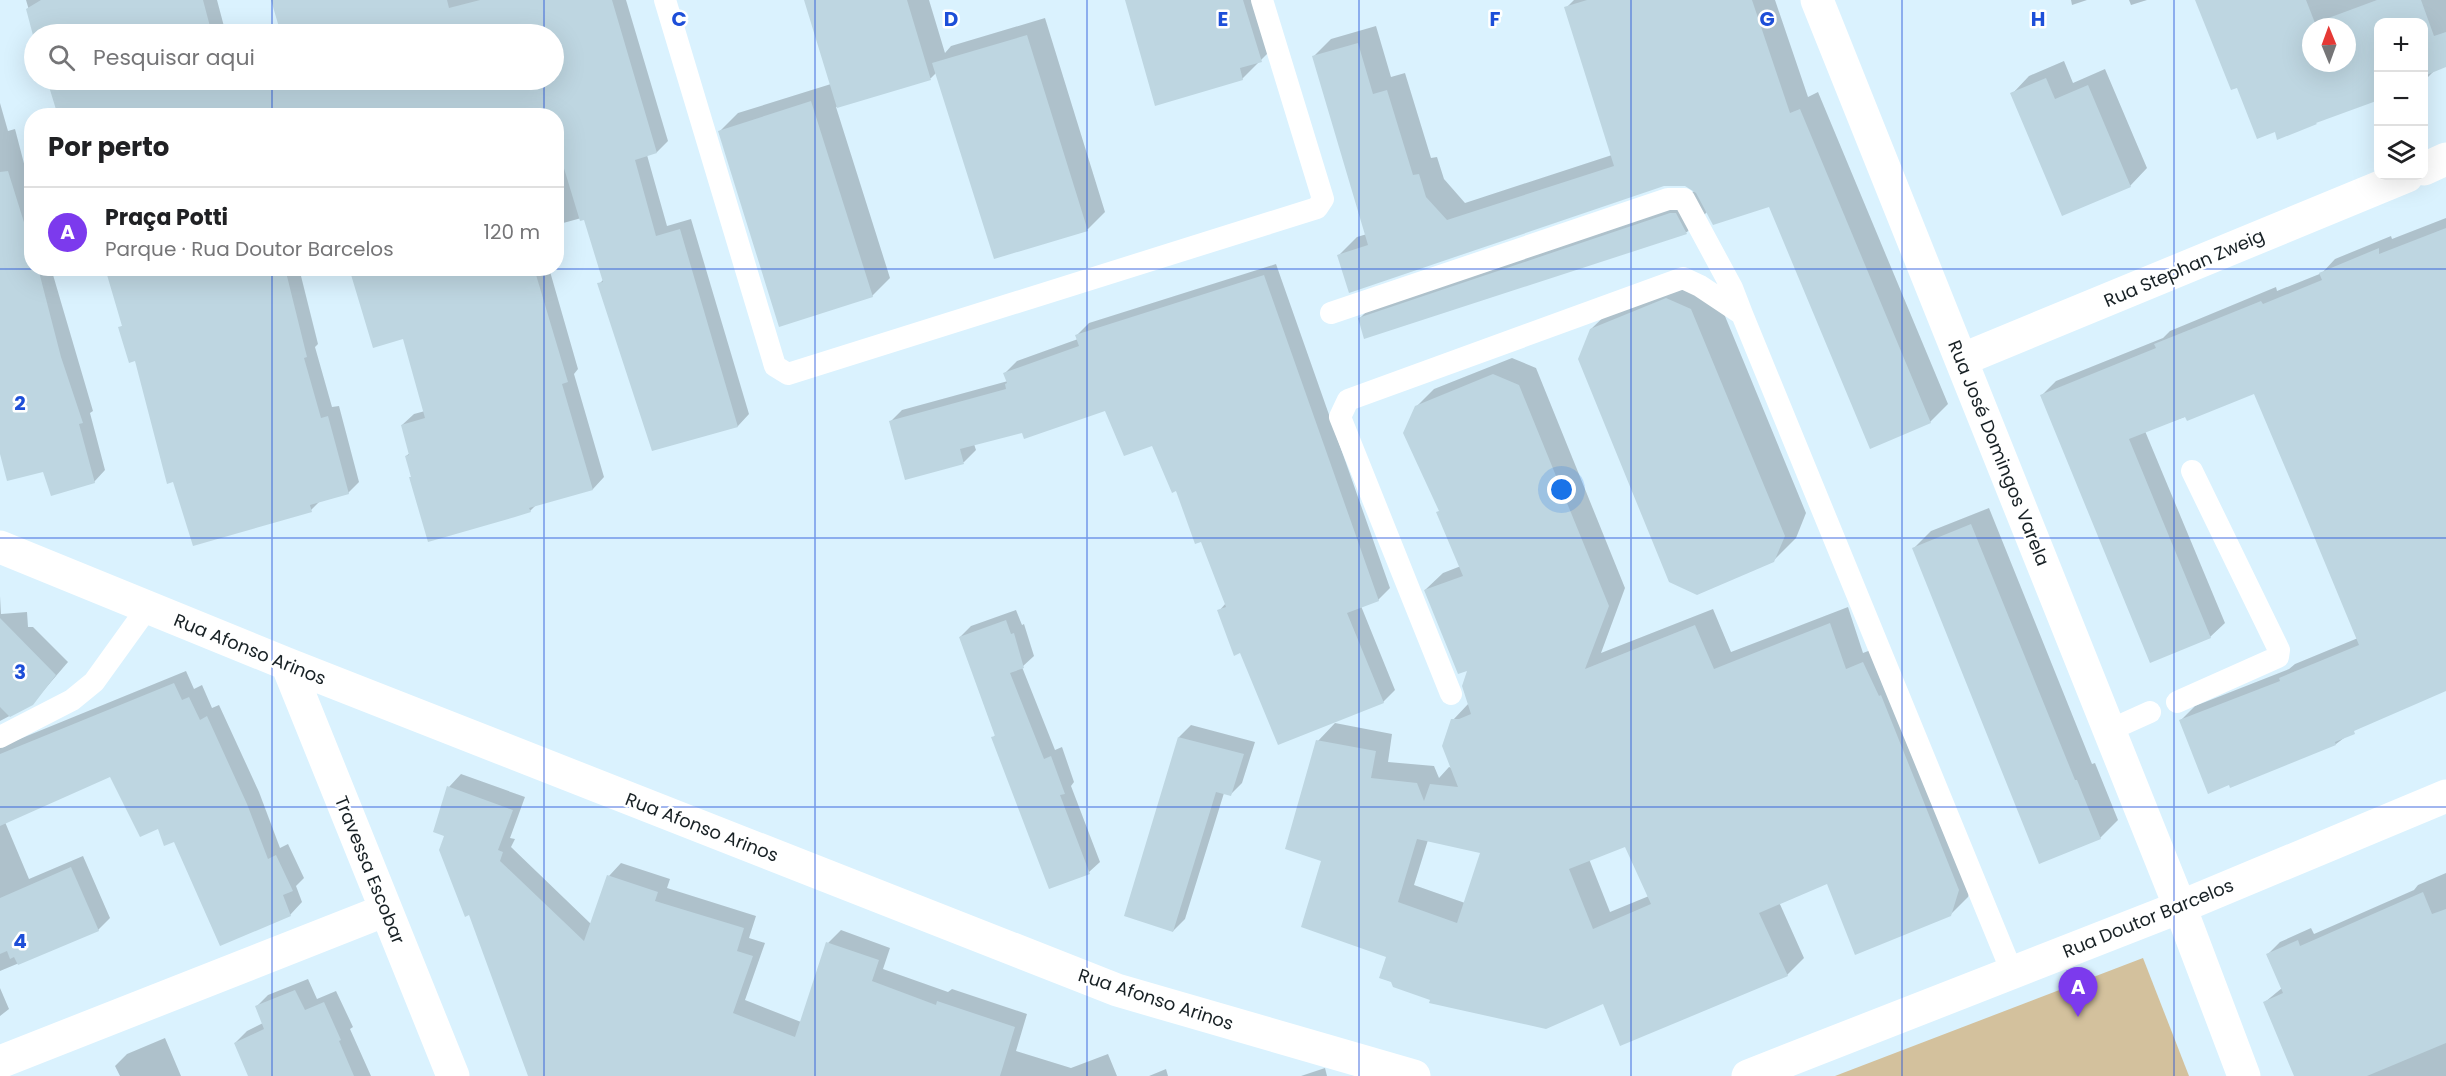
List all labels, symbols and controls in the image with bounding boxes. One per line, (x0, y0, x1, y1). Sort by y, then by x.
text: C (671, 5, 687, 33)
text: D (944, 5, 958, 33)
text: E (1218, 5, 1228, 33)
text: F (1490, 5, 1501, 33)
text: G (1759, 5, 1775, 33)
text: H (2031, 5, 2045, 33)
north arrow (2302, 18, 2356, 72)
map controls (2374, 18, 2428, 180)
button: + (2374, 18, 2428, 72)
search box (24, 24, 564, 90)
icon: search (45, 41, 78, 74)
text: Pesquisar aqui (93, 42, 255, 73)
button: − (2374, 72, 2428, 126)
button: layers (2374, 126, 2428, 180)
text: Por perto (48, 129, 169, 165)
text: Praça Potti (105, 202, 228, 233)
text: A (60, 218, 75, 246)
text: 120 m (484, 218, 540, 246)
street label: Rua Stephan Zweig (2100, 223, 2268, 313)
text: Parque · Rua Doutor Barcelos (105, 235, 394, 263)
street label: Rua José Domingos Varela (1942, 336, 2056, 570)
text: 2 (14, 389, 26, 417)
your location (1547, 475, 1576, 504)
street label: Rua Afonso Arinos (170, 607, 330, 691)
text: 3 (14, 658, 26, 686)
street label: Rua Afonso Arinos (622, 786, 782, 868)
street label: Travessa Escobar (329, 792, 411, 948)
street label: Rua Doutor Barcelos (2059, 872, 2237, 964)
text: 4 (13, 927, 27, 955)
street label: Rua Afonso Arinos (1075, 962, 1237, 1036)
pin: A (2058, 968, 2098, 1017)

